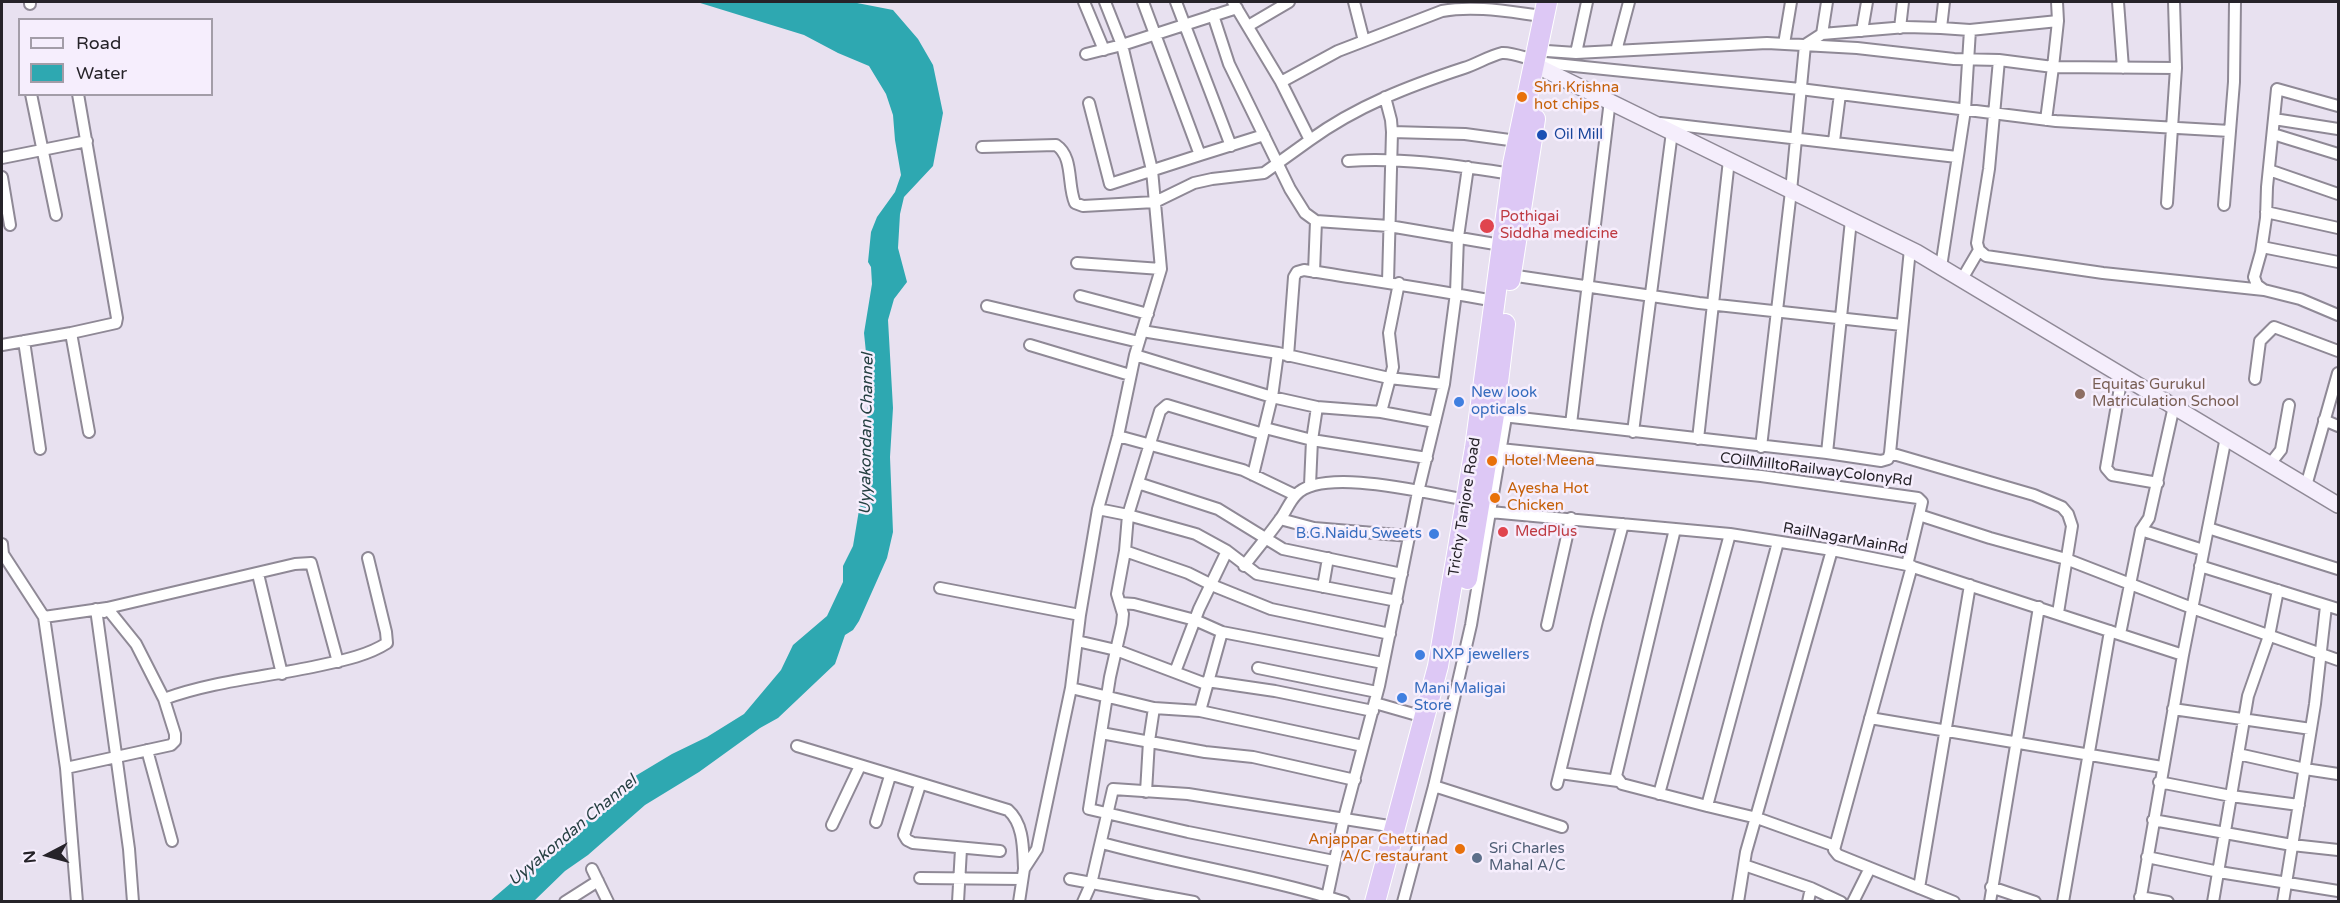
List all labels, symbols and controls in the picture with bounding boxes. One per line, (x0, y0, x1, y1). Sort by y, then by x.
legend (18, 18, 213, 96)
text: Road (76, 32, 121, 54)
text: Water (76, 62, 127, 84)
place label: Shri Krishna hot chips (1534, 79, 1619, 114)
marker: Shri Krishna hot chips (1515, 90, 1529, 104)
place label: Oil Mill (1554, 126, 1603, 144)
marker: Oil Mill (1535, 128, 1549, 142)
place label: Pothigai Siddha medicine (1500, 208, 1618, 243)
marker: Pothigai Siddha medicine (1478, 217, 1496, 235)
water label: Uyyakondan Channel (856, 353, 878, 515)
place label: Equitas Gurukul Matriculation School (2092, 376, 2239, 411)
place label: New look opticals (1471, 384, 1537, 419)
marker: Equitas Gurukul Matriculation School (2073, 387, 2087, 401)
marker: New look opticals (1452, 395, 1466, 409)
street label: Trichy Tanjore Road (1445, 436, 1485, 578)
street label: COilMilltoRailwayColonyRd (1719, 449, 1913, 491)
place label: Hotel Meena (1504, 452, 1595, 470)
marker: Hotel Meena (1485, 454, 1499, 468)
place label: Ayesha Hot Chicken (1507, 480, 1589, 515)
marker: Ayesha Hot Chicken (1488, 491, 1502, 505)
street label: RailNagarMainRd (1781, 519, 1909, 559)
place label: MedPlus (1515, 523, 1577, 541)
place label: B.G.Naidu Sweets (1296, 525, 1422, 543)
marker: MedPlus (1496, 525, 1510, 539)
marker: B.G.Naidu Sweets (1427, 527, 1441, 541)
place label: NXP jewellers (1432, 646, 1529, 664)
marker: NXP jewellers (1413, 648, 1427, 662)
place label: Mani Maligai Store (1414, 680, 1506, 715)
marker: Mani Maligai Store (1395, 691, 1409, 705)
water label: Uyyakondan Channel (505, 772, 641, 890)
north arrow (18, 825, 78, 885)
place label: Anjappar Chettinad A/C restaurant (1308, 831, 1448, 866)
place label: Sri Charles Mahal A/C (1489, 840, 1565, 875)
marker: Anjappar Chettinad A/C restaurant (1453, 842, 1467, 856)
text: N (19, 849, 41, 864)
marker: Sri Charles Mahal A/C (1470, 851, 1484, 865)

